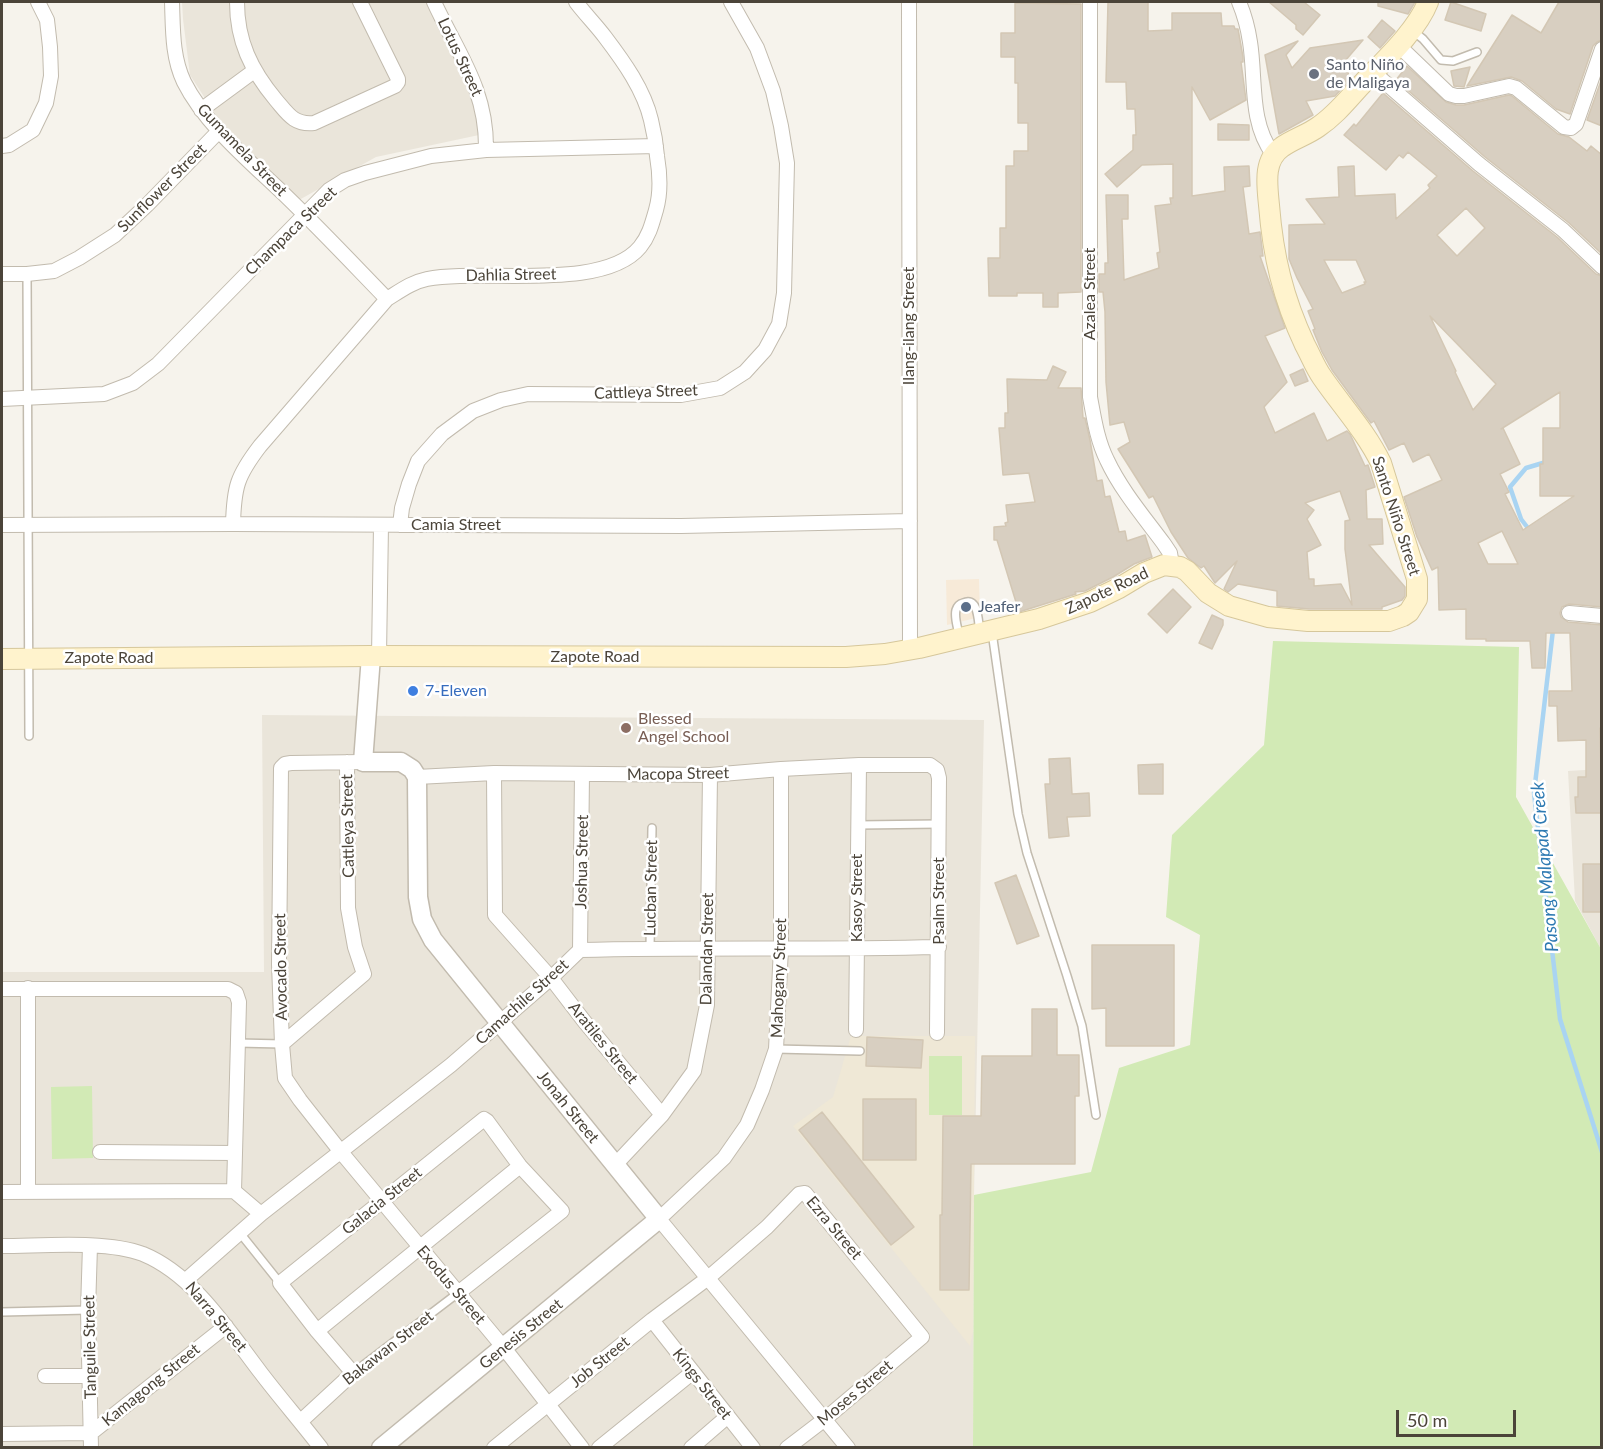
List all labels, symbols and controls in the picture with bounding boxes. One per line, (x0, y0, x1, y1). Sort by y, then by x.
street label: Lotus Street (433, 15, 487, 99)
place label: Santo Niño de Maligaya (1326, 55, 1410, 93)
marker: Santo Niño de Maligaya (1307, 67, 1321, 81)
street label: Gumamela Street (193, 100, 291, 200)
street label: Sunflower Street (114, 140, 210, 236)
street label: Champaca Street (241, 183, 341, 279)
street label: Azalea Street (1080, 248, 1100, 340)
street label: Dahlia Street (466, 265, 556, 285)
street label: Ilang-ilang Street (899, 267, 919, 385)
street label: Cattleya Street (594, 381, 698, 403)
street label: Santo Niño Street (1368, 454, 1424, 578)
street label: Camia Street (411, 515, 501, 535)
street label: Zapote Road (1063, 563, 1151, 619)
place label: Jeafer (978, 597, 1020, 617)
marker: Jeafer (959, 600, 973, 614)
street label: Zapote Road (550, 647, 640, 667)
street label: Zapote Road (64, 648, 154, 668)
place label: 7-Eleven (425, 681, 487, 701)
marker: 7-Eleven (406, 684, 420, 698)
place label: Blessed Angel School (638, 709, 729, 747)
marker: Blessed Angel School (619, 721, 633, 735)
street label: Macopa Street (627, 764, 729, 784)
street label: Cattleya Street (337, 774, 359, 878)
water label: Pasong Malapad Creek (1527, 781, 1563, 953)
street label: Joshua Street (572, 815, 592, 909)
street label: Lucban Street (641, 840, 661, 936)
street label: Kasoy Street (847, 854, 867, 942)
street label: Psalm Street (929, 857, 949, 945)
street label: Dalandan Street (696, 893, 718, 1005)
street label: Avocado Street (270, 913, 292, 1021)
street label: Mahogany Street (767, 918, 791, 1038)
street label: Camachile Street (472, 955, 572, 1049)
street label: Aratiles Street (564, 998, 642, 1088)
street label: Jonah Street (533, 1067, 603, 1147)
street label: Galacia Street (338, 1163, 426, 1239)
street label: Ezra Street (802, 1193, 866, 1263)
street label: Exodus Street (412, 1242, 490, 1328)
street label: Narra Street (181, 1278, 251, 1356)
street label: Tanguile Street (79, 1295, 101, 1399)
street label: Genesis Street (476, 1295, 566, 1373)
street label: Bakawan Street (339, 1307, 437, 1389)
street label: Job Street (566, 1332, 634, 1392)
street label: Kamagong Street (98, 1340, 204, 1430)
street label: Kings Street (668, 1345, 736, 1423)
street label: Moses Street (814, 1356, 896, 1430)
scale bar (1399, 1398, 1519, 1436)
text: 50 m (1407, 1409, 1447, 1431)

